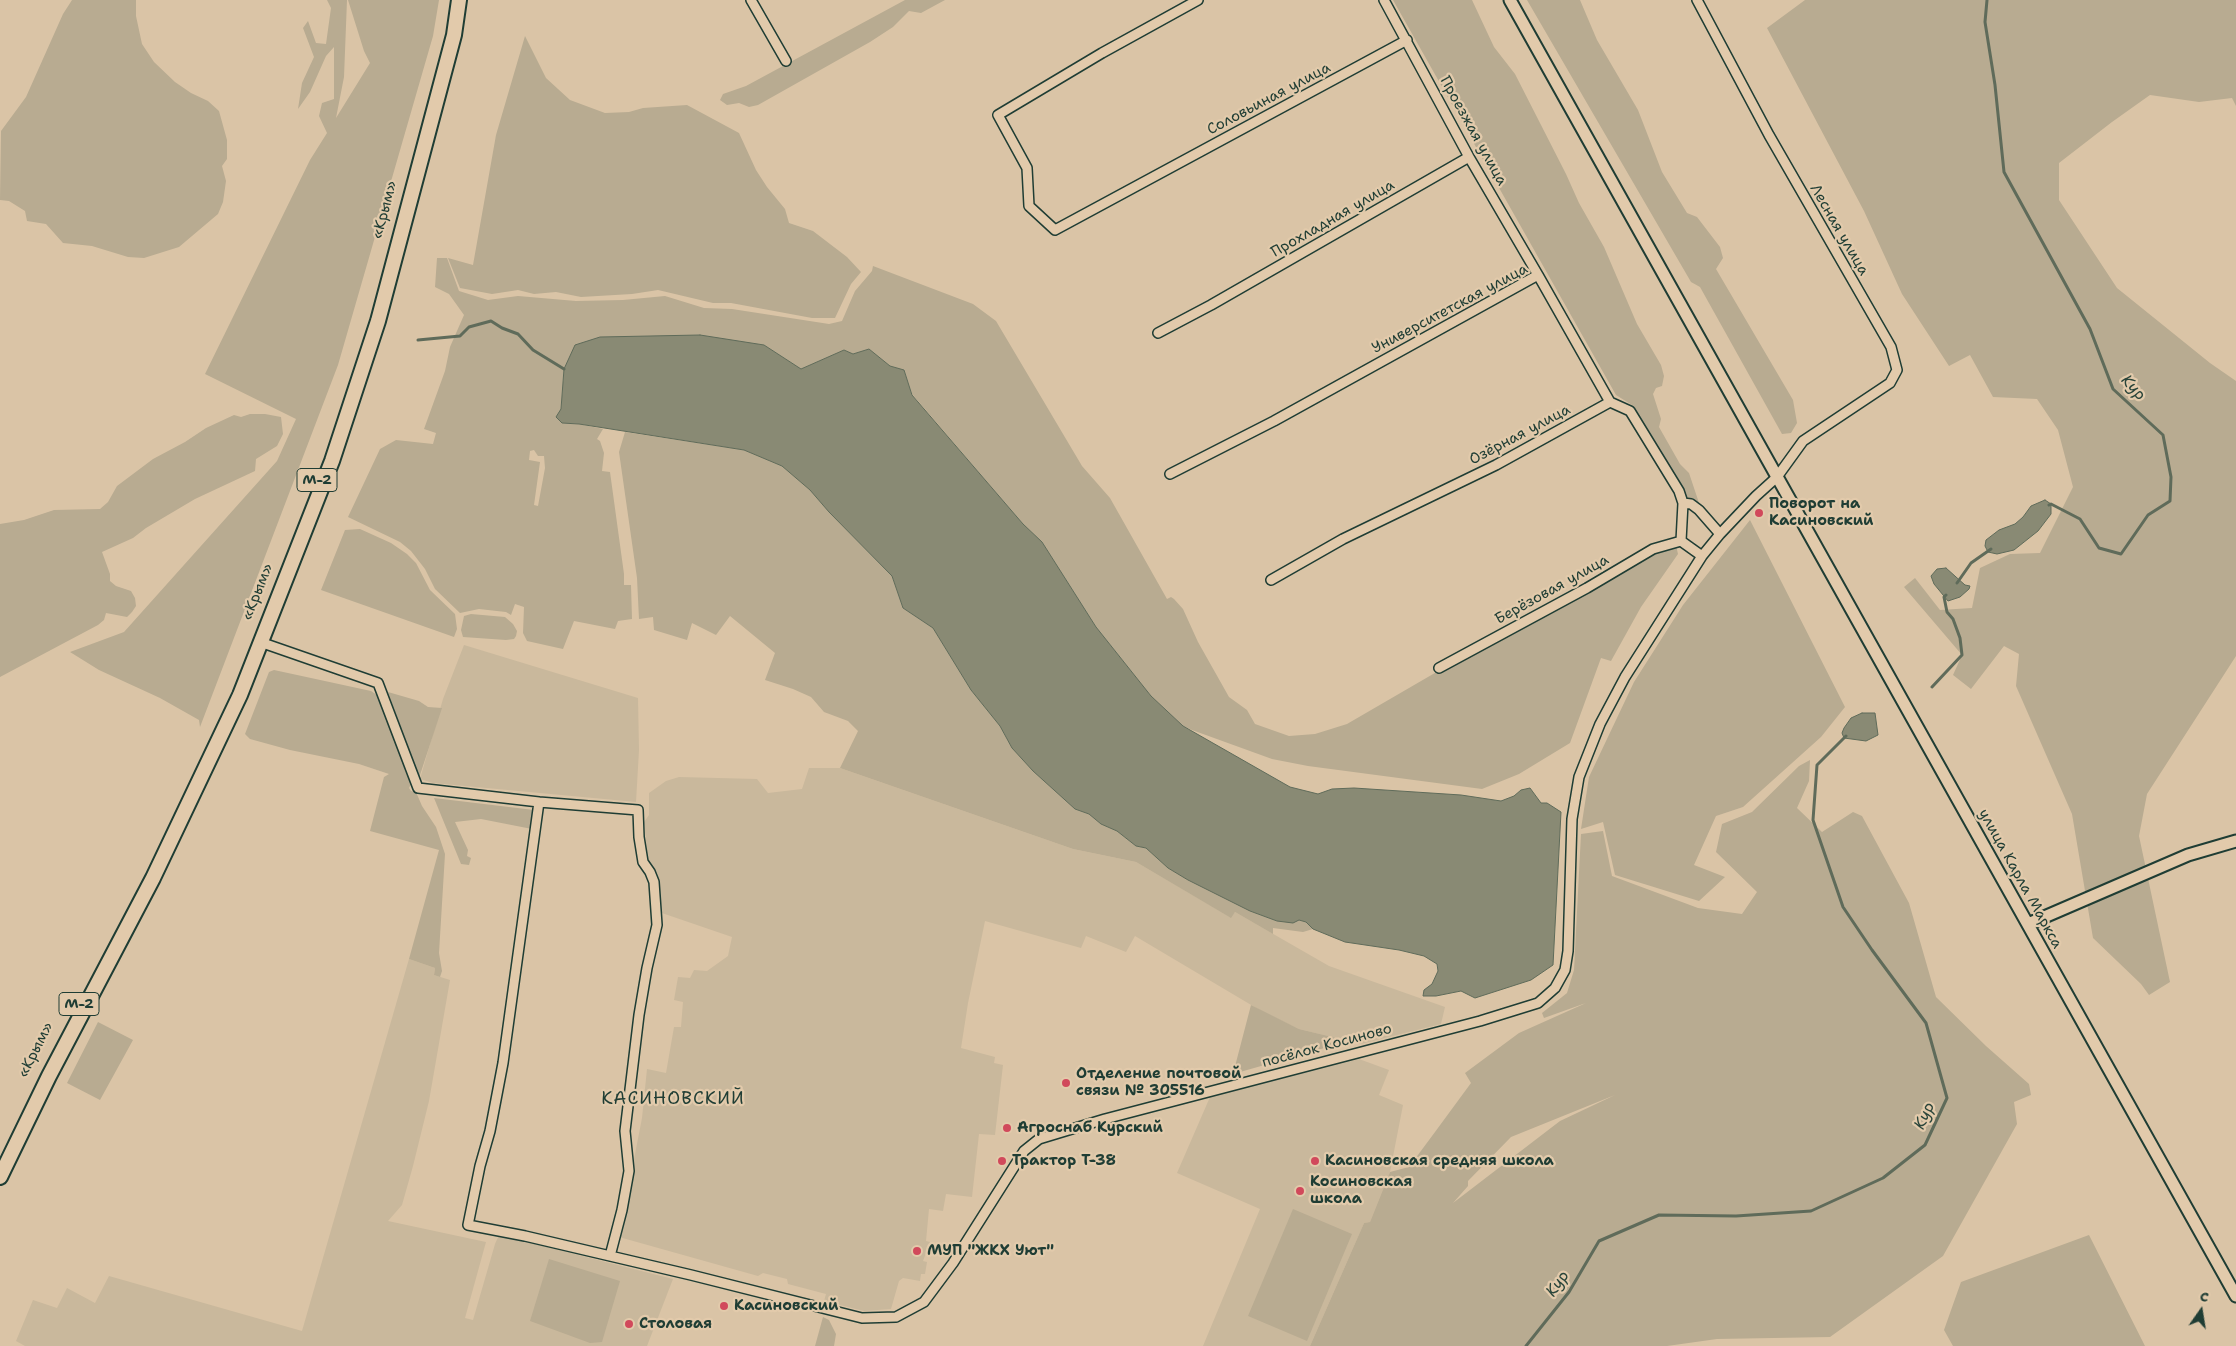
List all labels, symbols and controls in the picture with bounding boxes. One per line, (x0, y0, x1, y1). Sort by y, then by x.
street label: Соловьиная улица (1204, 59, 1334, 139)
street label: Проезжая улица (1435, 73, 1511, 189)
street label: Прохладная улица (1268, 176, 1398, 262)
street label: «Крым» (369, 179, 401, 241)
street label: Лесная улица (1806, 181, 1872, 279)
street label: Университетская улица (1369, 260, 1531, 358)
water label: Кур (2117, 371, 2149, 405)
street label: Озёрная улица (1466, 401, 1574, 469)
road number: М-2 (297, 468, 337, 492)
place label: Поворот на Касиновский (1769, 495, 1873, 530)
marker: Поворот на Касиновский (1753, 507, 1765, 519)
street label: Берёзовая улица (1492, 551, 1612, 629)
street label: «Крым» (239, 561, 277, 623)
street label: улица Карла Маркса (1974, 806, 2066, 952)
road number: М-2 (59, 992, 99, 1016)
street label: «Крым» (15, 1020, 57, 1080)
street label: посёлок Косиново (1260, 1020, 1394, 1072)
place label: Отделение почтовой связи № 305516 (1076, 1065, 1241, 1100)
marker: Отделение почтовой связи № 305516 (1060, 1077, 1072, 1089)
district label: КАСИНОВСКИЙ (600, 1088, 746, 1110)
water label: Кур (1910, 1099, 1940, 1133)
place label: Агроснаб Курский (1017, 1119, 1163, 1137)
marker: Агроснаб Курский (1001, 1122, 1013, 1134)
place label: Трактор Т-38 (1012, 1152, 1116, 1170)
place label: Касиновская средняя школа (1325, 1152, 1554, 1170)
marker: Трактор Т-38 (996, 1155, 1008, 1167)
marker: Касиновская средняя школа (1309, 1155, 1321, 1167)
place label: Косиновская школа (1310, 1173, 1412, 1208)
marker: Косиновская школа (1294, 1185, 1306, 1197)
place label: МУП "ЖКХ Уют" (927, 1242, 1054, 1260)
marker: МУП "ЖКХ Уют" (911, 1245, 923, 1257)
water label: Кур (1542, 1267, 1574, 1301)
north arrow (2176, 1286, 2226, 1336)
text: С (2198, 1287, 2211, 1306)
place label: Касиновский (734, 1297, 838, 1315)
marker: Касиновский (718, 1300, 730, 1312)
place label: Столовая (639, 1315, 712, 1333)
marker: Столовая (623, 1318, 635, 1330)

